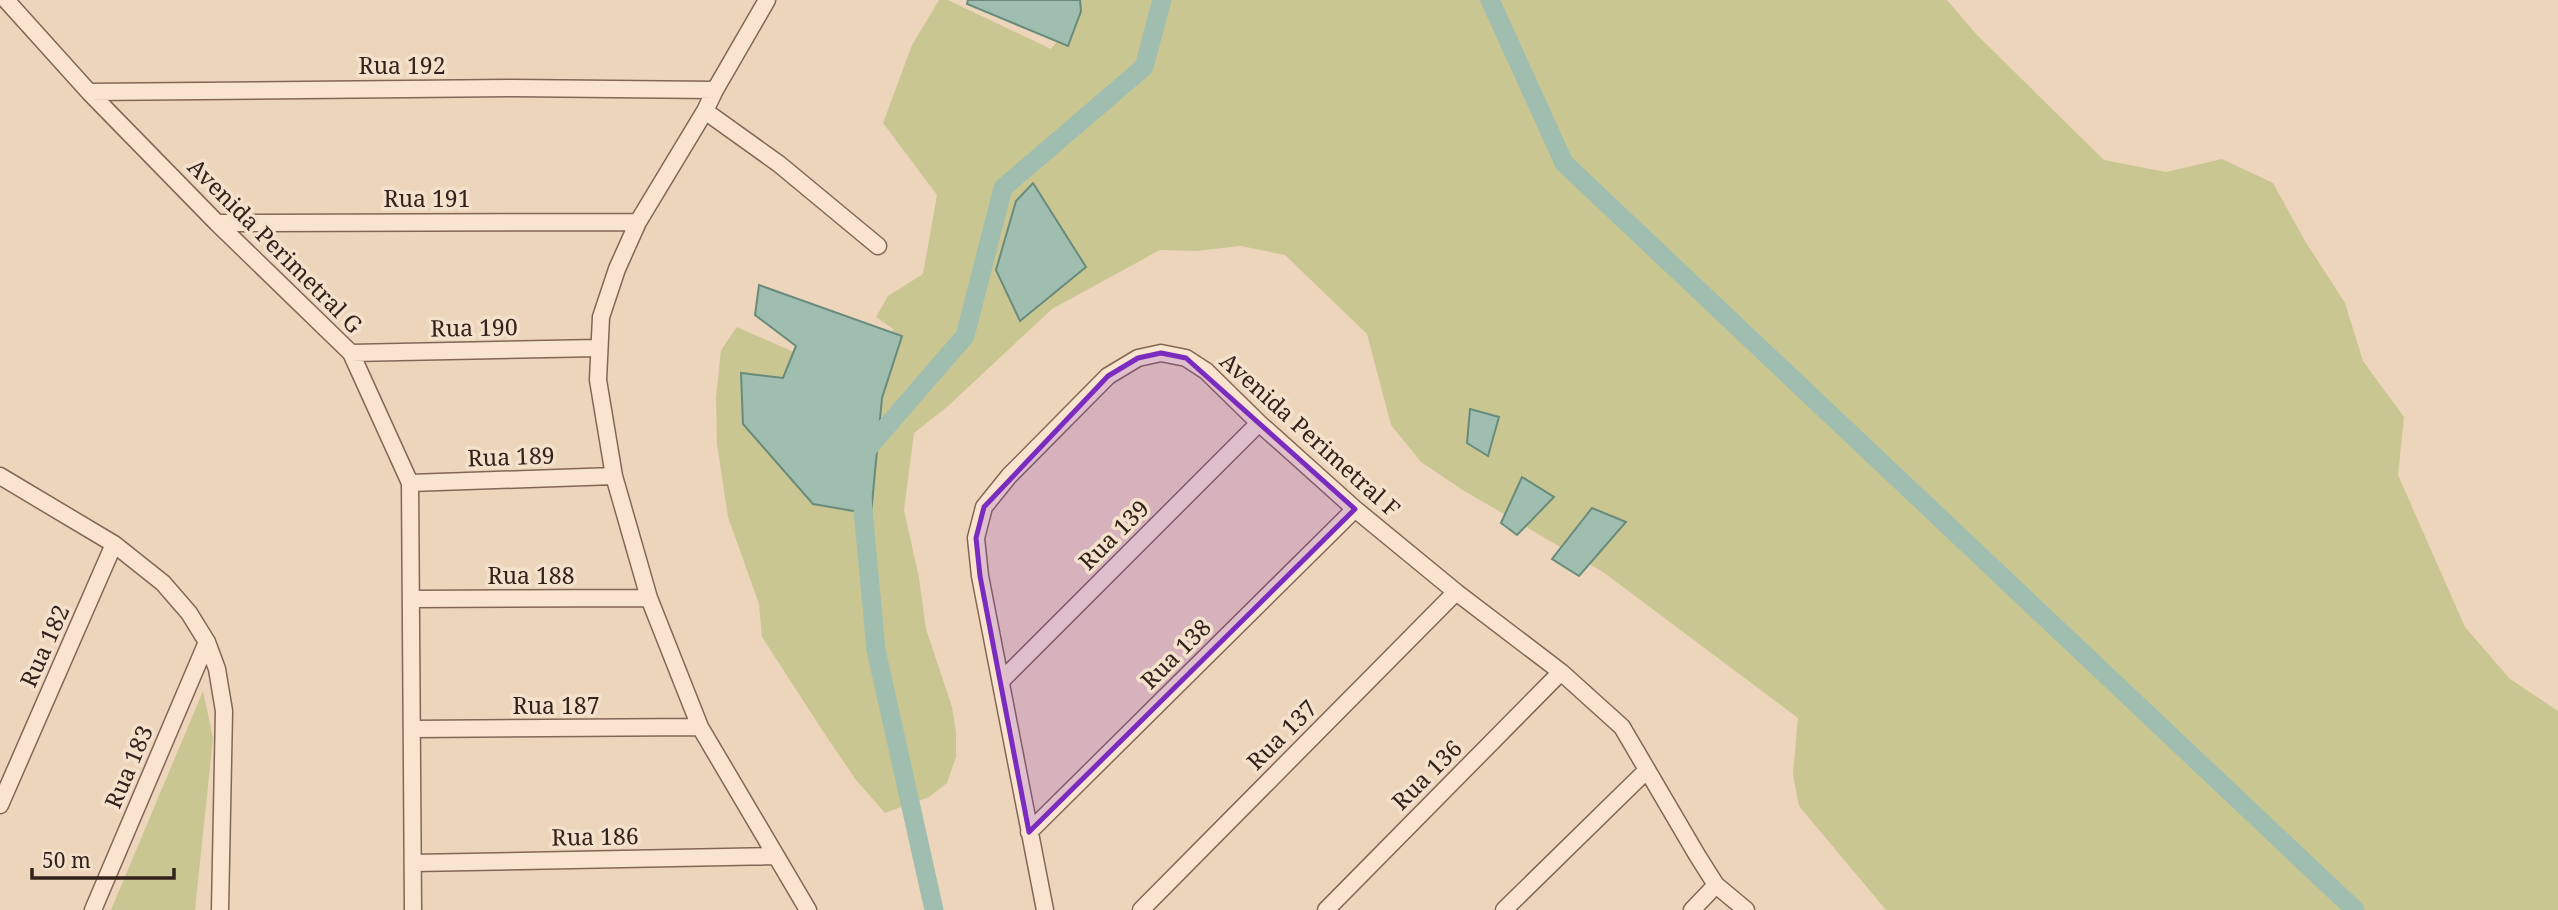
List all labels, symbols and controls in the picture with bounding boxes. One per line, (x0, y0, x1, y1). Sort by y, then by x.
street label: Rua 192 (358, 49, 446, 81)
street label: Avenida Perimetral G (181, 151, 370, 340)
street label: Rua 191 (383, 182, 471, 214)
street label: Rua 190 (430, 310, 518, 344)
street label: Avenida Perimetral F (1214, 345, 1408, 524)
street label: Rua 189 (467, 438, 555, 474)
street label: Rua 139 (1071, 492, 1155, 576)
street label: Rua 188 (487, 559, 575, 591)
street label: Rua 182 (12, 599, 76, 692)
street label: Rua 138 (1133, 611, 1217, 695)
street label: Rua 187 (512, 689, 600, 721)
street label: Rua 137 (1239, 692, 1323, 776)
street label: Rua 183 (96, 720, 160, 813)
street label: Rua 136 (1384, 732, 1468, 816)
street label: Rua 186 (551, 819, 639, 853)
scale bar (32, 836, 173, 880)
text: 50 m (42, 846, 91, 874)

